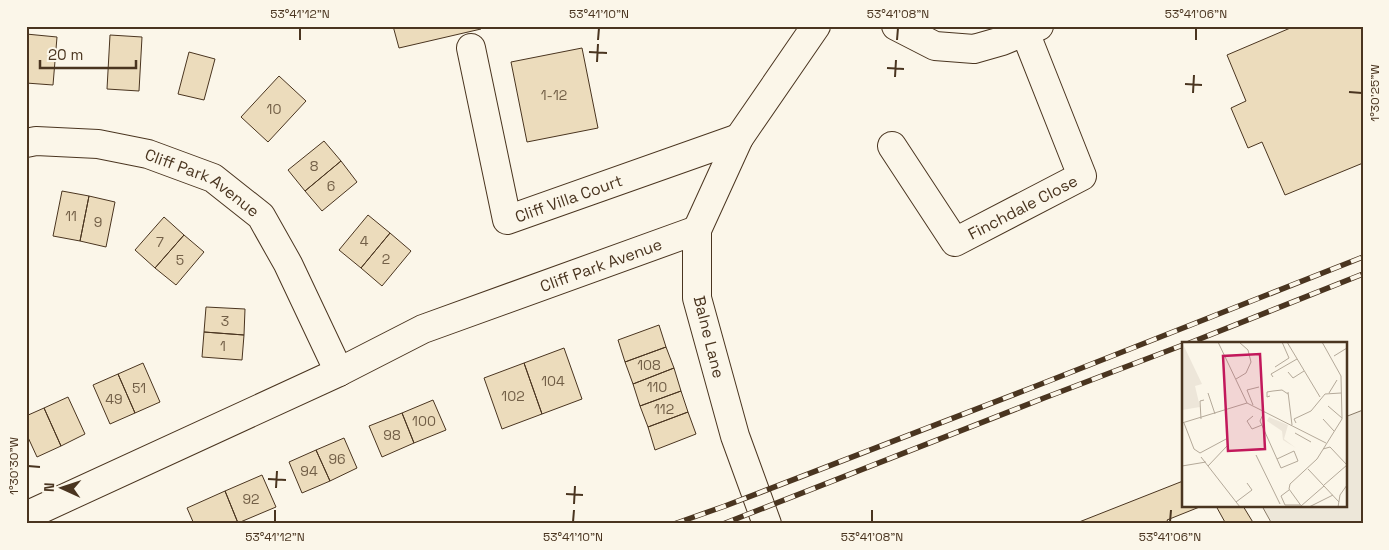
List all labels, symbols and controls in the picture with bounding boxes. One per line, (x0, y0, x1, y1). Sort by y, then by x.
text: 53°41'12"N (270, 6, 330, 22)
text: 53°41'10"N (569, 6, 629, 22)
text: 53°41'08"N (867, 6, 929, 22)
text: 53°41'06"N (1165, 6, 1227, 22)
scale bar (40, 38, 136, 70)
text: 20 m (48, 45, 83, 64)
text: 1°30'25"W (1367, 64, 1383, 122)
house number: 1-12 (541, 86, 567, 104)
house number: 10 (267, 100, 281, 118)
street label: Cliff Park Avenue (142, 143, 264, 221)
house number: 8 (310, 157, 319, 175)
street label: Cliff Villa Court (512, 170, 625, 227)
street label: Finchdale Close (964, 170, 1081, 244)
house number: 6 (327, 177, 335, 195)
house number: 11 (65, 207, 77, 225)
house number: 9 (94, 213, 102, 231)
house number: 4 (360, 232, 369, 250)
house number: 7 (156, 233, 164, 251)
street label: Cliff Park Avenue (537, 233, 665, 296)
house number: 2 (382, 250, 390, 268)
house number: 5 (176, 251, 184, 269)
street label: Balne Lane (689, 294, 729, 380)
house number: 3 (221, 312, 229, 330)
house number: 1 (220, 337, 226, 355)
inset map (1182, 342, 1346, 508)
house number: 108 (637, 356, 661, 374)
house number: 104 (541, 372, 565, 390)
house number: 110 (647, 378, 667, 396)
house number: 51 (132, 379, 146, 397)
house number: 102 (501, 387, 525, 405)
house number: 49 (105, 390, 123, 408)
house number: 112 (654, 400, 674, 418)
house number: 100 (412, 412, 436, 430)
house number: 98 (383, 426, 401, 444)
text: 1°30'30"W (6, 436, 22, 495)
house number: 96 (328, 450, 346, 468)
north arrow (38, 462, 88, 512)
house number: 94 (300, 462, 318, 480)
text: N (40, 482, 58, 492)
house number: 92 (242, 490, 260, 508)
text: 53°41'12"N (245, 529, 305, 545)
text: 53°41'10"N (543, 529, 603, 545)
text: 53°41'08"N (841, 529, 903, 545)
text: 53°41'06"N (1139, 529, 1201, 545)

